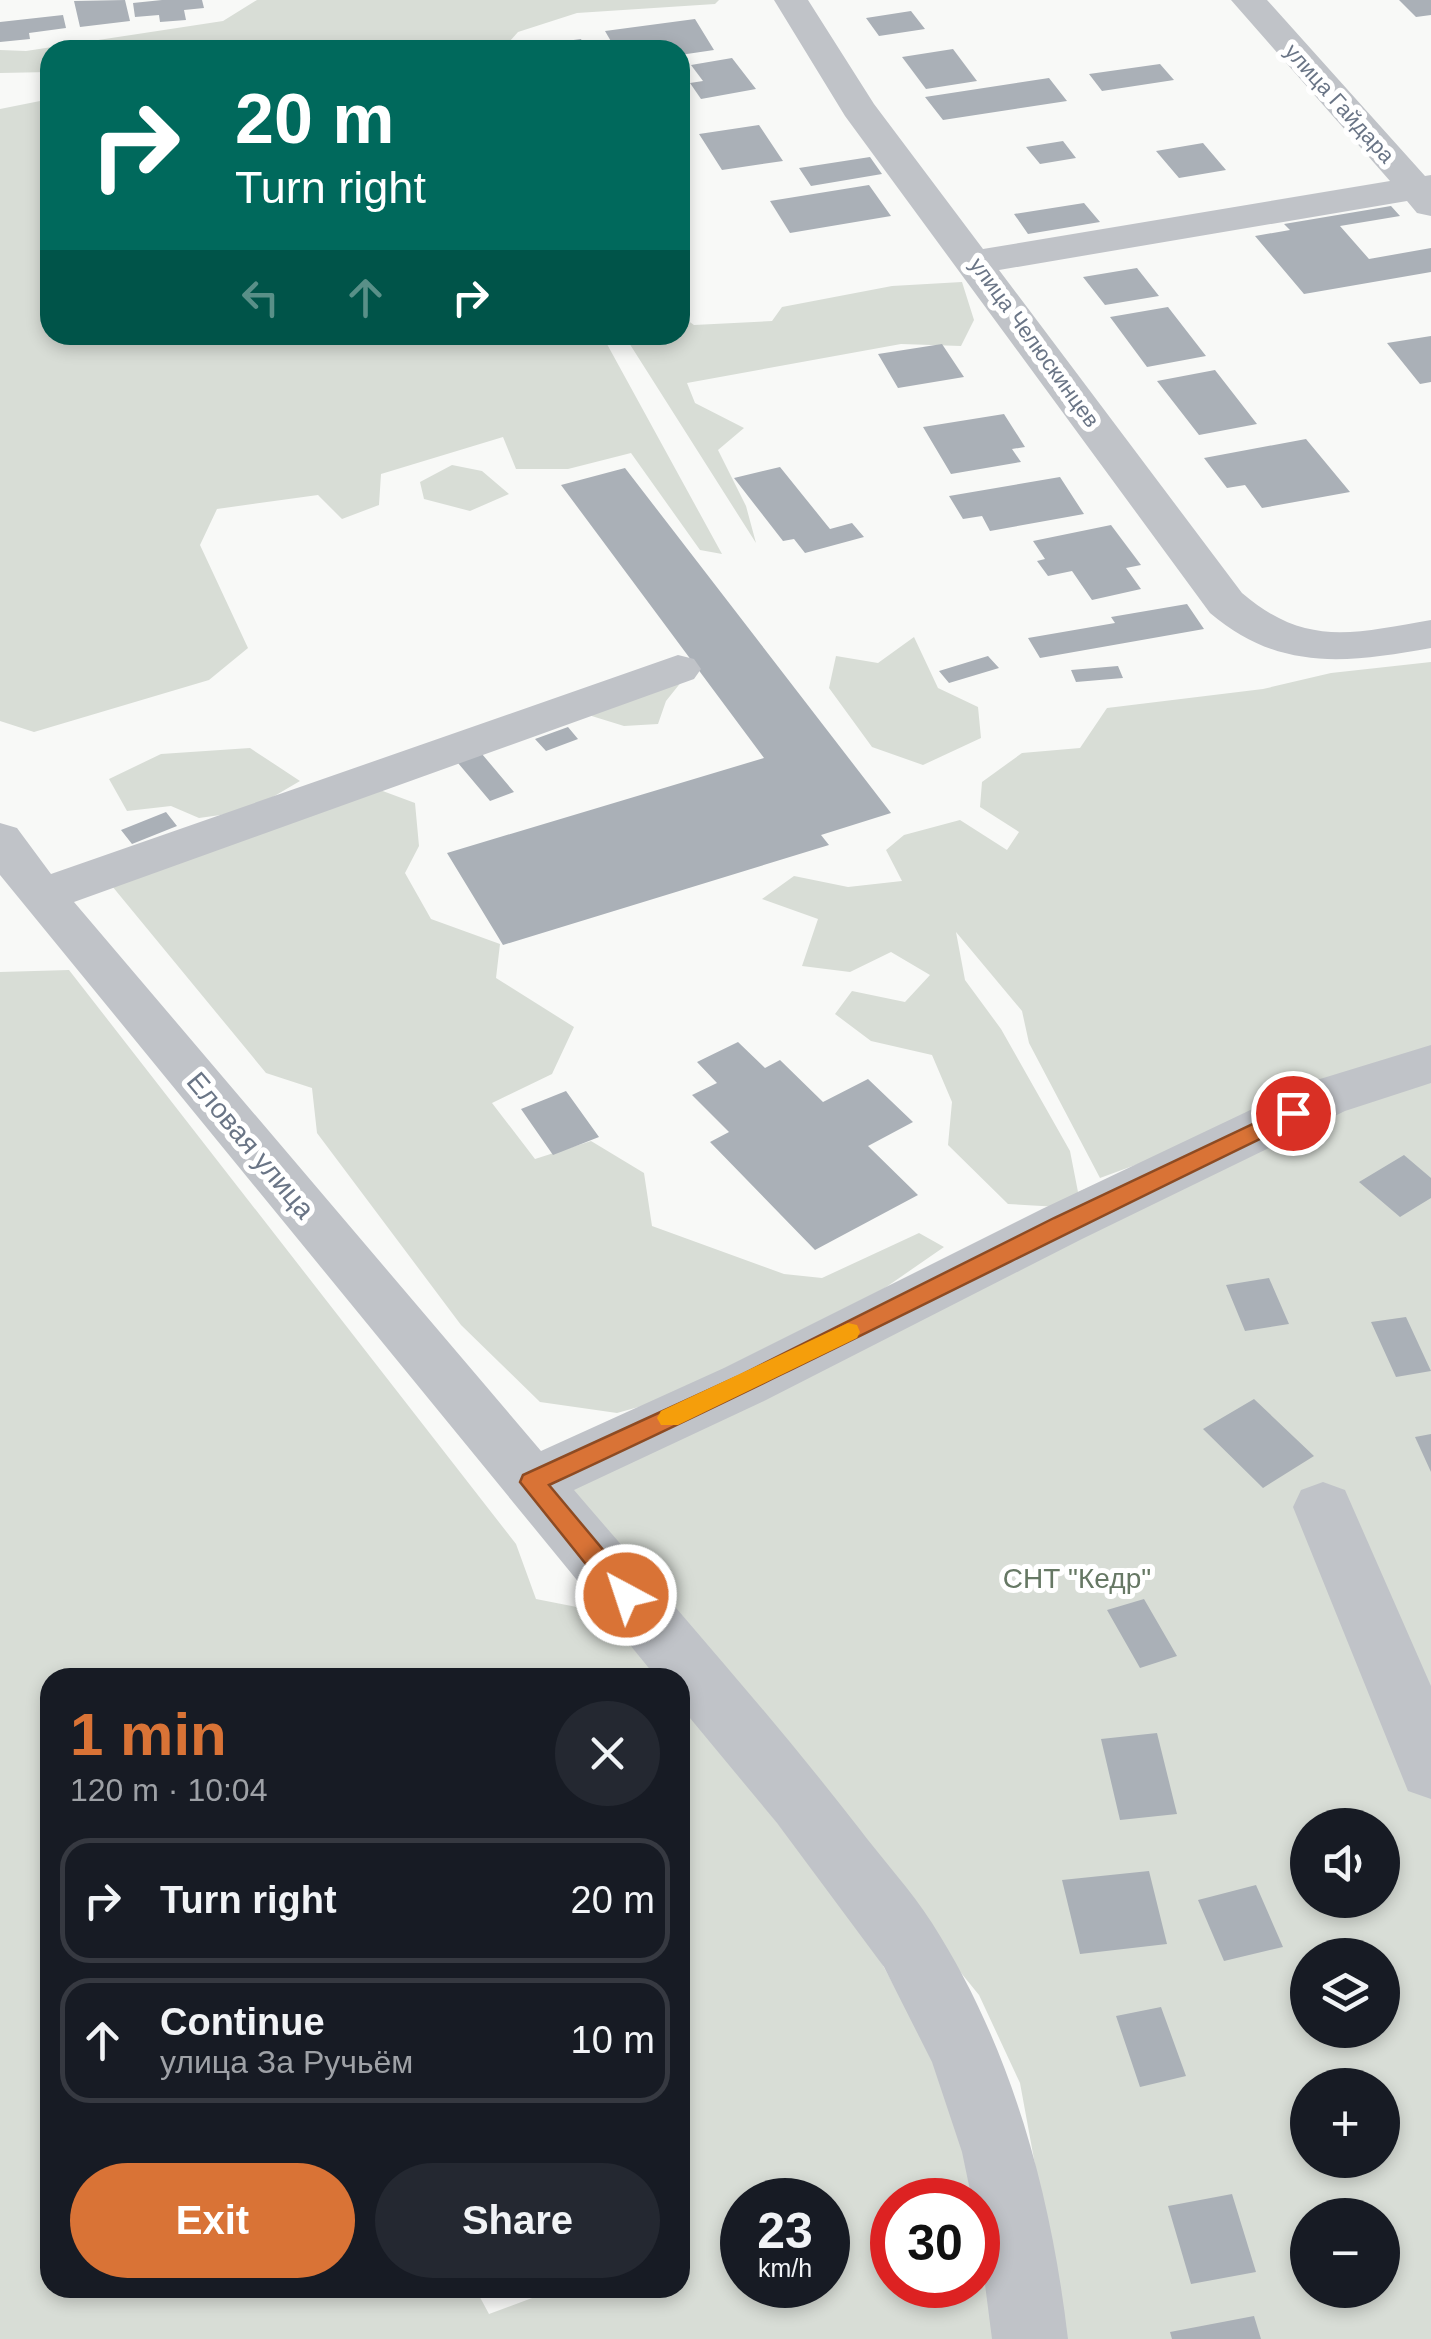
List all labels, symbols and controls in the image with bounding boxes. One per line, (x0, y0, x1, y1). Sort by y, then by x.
street label: улица Гайдара (1280, 39, 1400, 168)
icon: right (70, 80, 200, 210)
text: 20 m (235, 80, 395, 158)
text: Turn right (235, 162, 426, 213)
street label: улица Челюскинцев (965, 253, 1104, 432)
icon: left (233, 270, 288, 325)
icon: ahead (338, 270, 393, 325)
icon: right (443, 270, 498, 325)
street label: Еловая улица (181, 1066, 321, 1225)
pin (1251, 1071, 1336, 1156)
icon: arrive (1266, 1086, 1321, 1141)
position arrow (574, 1543, 678, 1647)
park label: СНТ "Кедр" (1003, 1563, 1151, 1594)
text: 1 min (70, 1701, 227, 1768)
button: close (555, 1701, 660, 1806)
text: 120 m · 10:04 (70, 1772, 267, 1808)
map controls (1290, 1808, 1400, 2308)
button: sound (1290, 1808, 1400, 1918)
icon: right (75, 1873, 130, 1928)
text: Turn right (160, 1879, 337, 1921)
text: 20 m (571, 1879, 655, 1921)
button: layers (1290, 1938, 1400, 2048)
text: Continue (160, 2001, 325, 2043)
icon: ahead (75, 2013, 130, 2068)
text: 10 m (571, 2019, 655, 2061)
text: улица За Ручьём (160, 2044, 413, 2080)
button: + (1290, 2068, 1400, 2178)
button: Exit (70, 2163, 355, 2278)
button: Share (375, 2163, 660, 2278)
speed limit sign: 30 (870, 2178, 1000, 2308)
button: − (1290, 2198, 1400, 2308)
text: 23 (757, 2203, 813, 2259)
text: km/h (758, 2254, 812, 2282)

